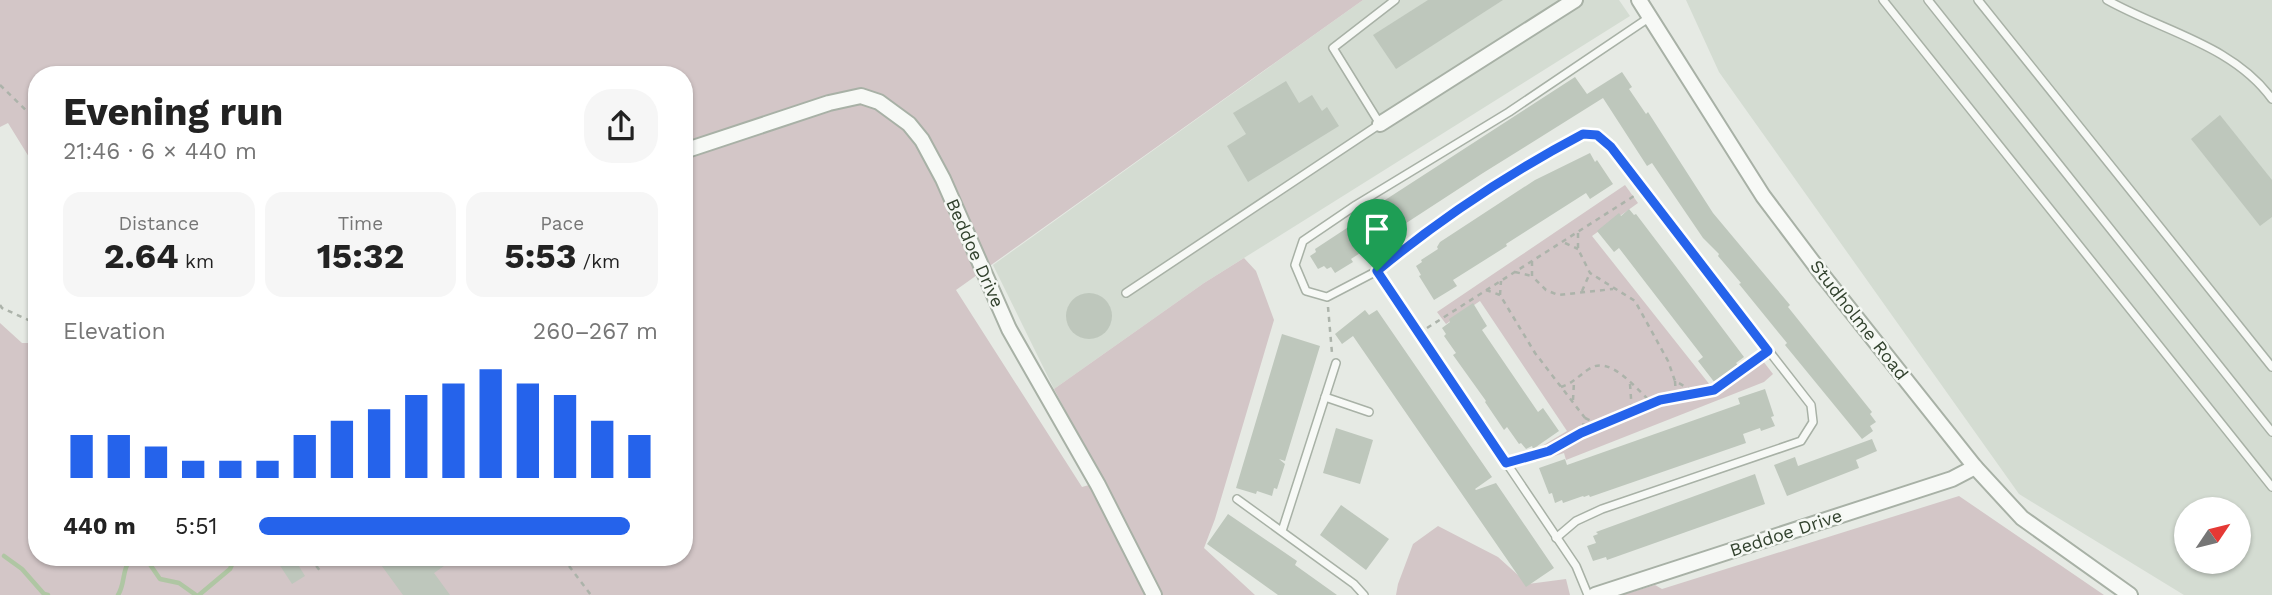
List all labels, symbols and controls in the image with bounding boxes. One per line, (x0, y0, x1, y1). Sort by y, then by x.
button: share (584, 89, 658, 163)
text: Evening run (63, 90, 283, 134)
text: 21:46 · 6 × 440 m (63, 138, 257, 165)
street label: Beddoe Drive (942, 195, 1009, 310)
pin (1347, 199, 1407, 271)
icon: arrive (1358, 210, 1396, 248)
text: Distance (118, 212, 199, 235)
text: Time (338, 212, 383, 235)
text: Pace (540, 212, 584, 235)
text: 2.64 (104, 235, 179, 277)
text: 15:32 (317, 235, 404, 277)
text: 5:53 (504, 235, 576, 277)
text: km (179, 250, 214, 273)
text: /km (576, 250, 620, 273)
street label: Studholme Road (1806, 255, 1913, 384)
text: Elevation (63, 318, 166, 345)
text: 260–267 m (533, 318, 658, 345)
north arrow (2174, 497, 2250, 574)
map controls (2174, 497, 2251, 574)
street label: Beddoe Drive (1727, 504, 1845, 561)
text: 440 m (63, 513, 136, 540)
text: 5:51 (175, 513, 218, 540)

